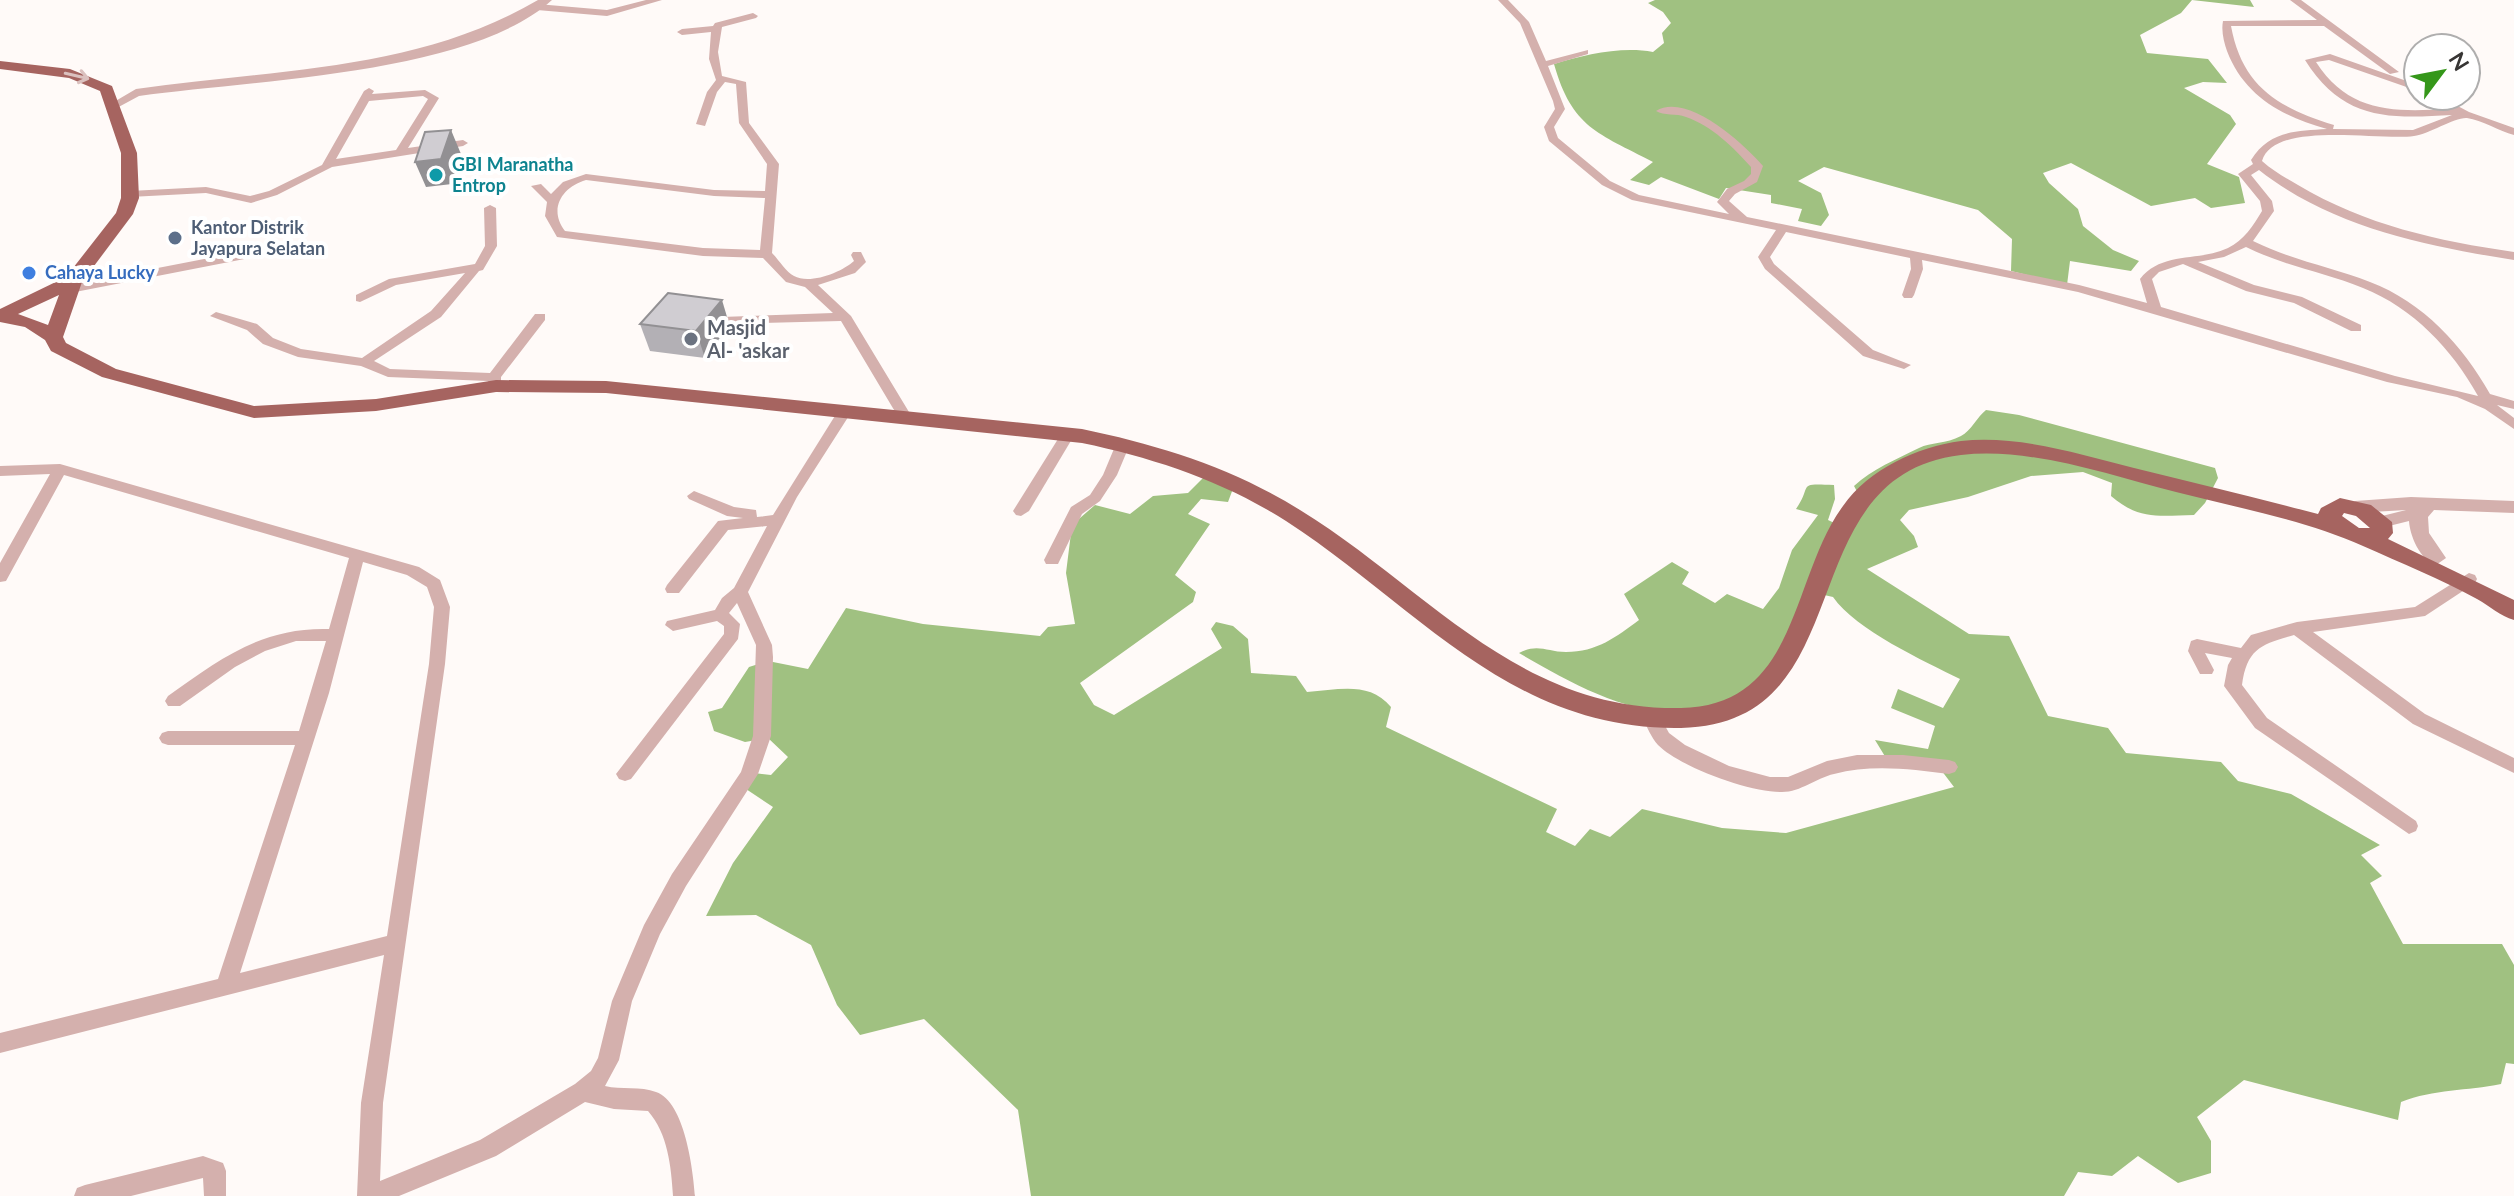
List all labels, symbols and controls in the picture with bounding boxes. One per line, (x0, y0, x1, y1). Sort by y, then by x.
north arrow (2402, 32, 2482, 112)
text: N (2443, 47, 2475, 75)
one-way arrow (64, 69, 90, 84)
place label: GBI Maranatha Entrop (452, 153, 573, 196)
marker: GBI Maranatha Entrop (427, 166, 445, 184)
place label: Kantor Distrik Jayapura Selatan (191, 216, 325, 259)
marker: Kantor Distrik Jayapura Selatan (166, 229, 184, 247)
place label: Cahaya Lucky (45, 261, 155, 283)
marker: Cahaya Lucky (20, 264, 38, 282)
place label: Masjid Al- 'askar (706, 315, 790, 362)
marker: Masjid Al- 'askar (682, 330, 700, 348)

